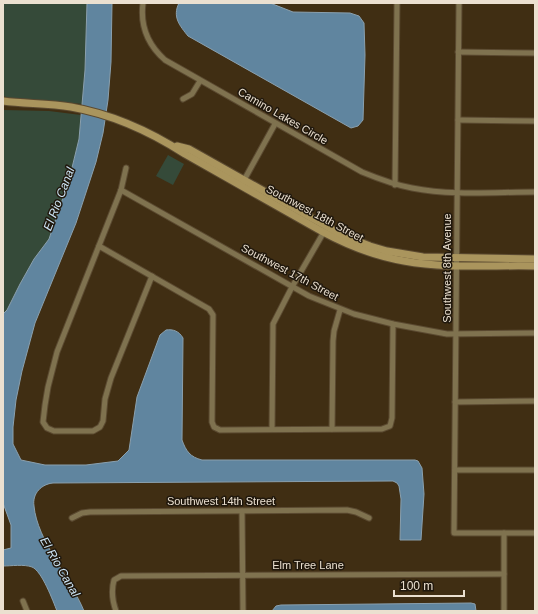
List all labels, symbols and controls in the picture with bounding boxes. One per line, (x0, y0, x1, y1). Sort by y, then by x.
street label: Camino Lakes Circle (236, 85, 330, 147)
water label: El Rio Canal (41, 165, 78, 233)
street label: Southwest 18th Street (264, 182, 366, 244)
street label: Southwest 8th Avenue (441, 213, 453, 323)
street label: Southwest 17th Street (239, 241, 341, 303)
street label: Southwest 14th Street (167, 495, 275, 507)
water label: El Rio Canal (37, 535, 83, 600)
street label: Elm Tree Lane (272, 559, 344, 571)
scale bar (394, 572, 464, 598)
text: 100 m (400, 579, 433, 593)

